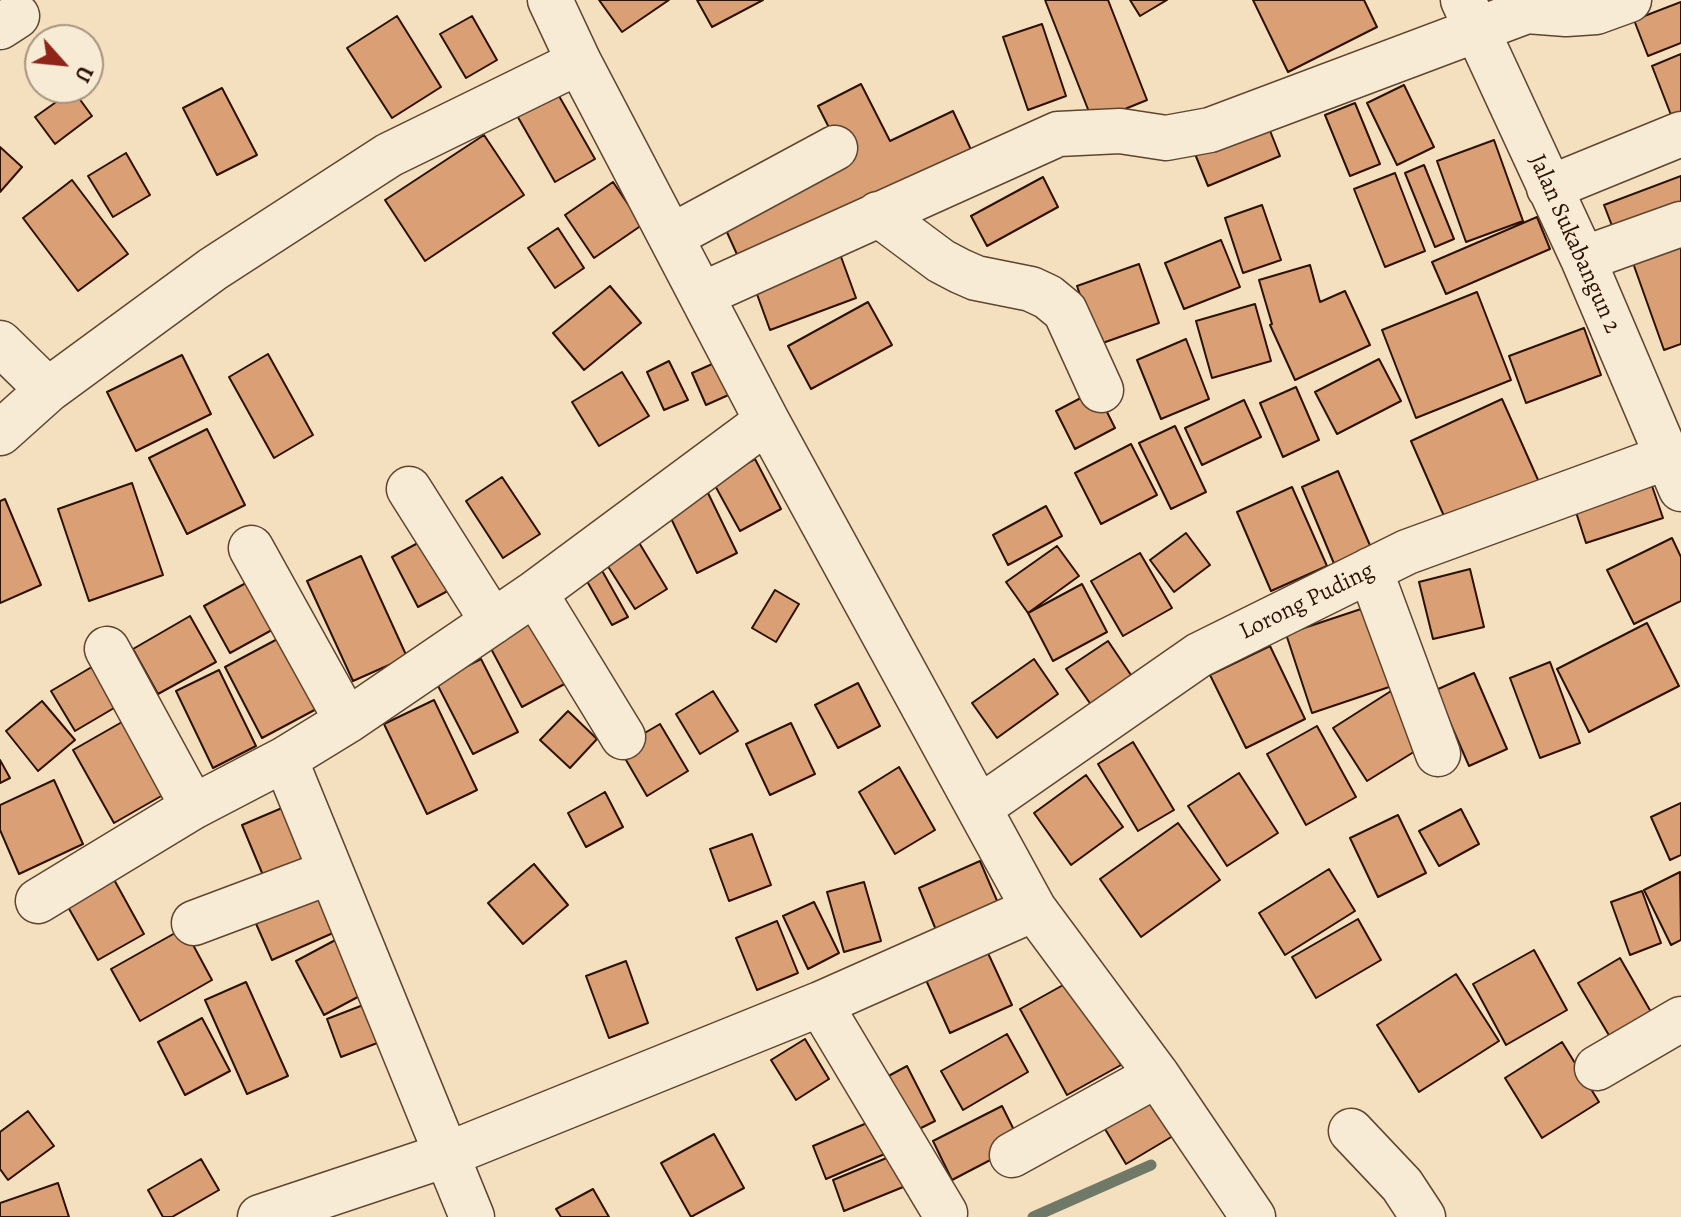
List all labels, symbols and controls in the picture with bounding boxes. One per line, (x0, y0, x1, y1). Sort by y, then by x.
north arrow (24, 24, 104, 104)
text: U (67, 61, 100, 87)
street label: Jalan Sukabangun 2 (1522, 150, 1626, 338)
street label: Lorong Puding (1235, 557, 1379, 647)

